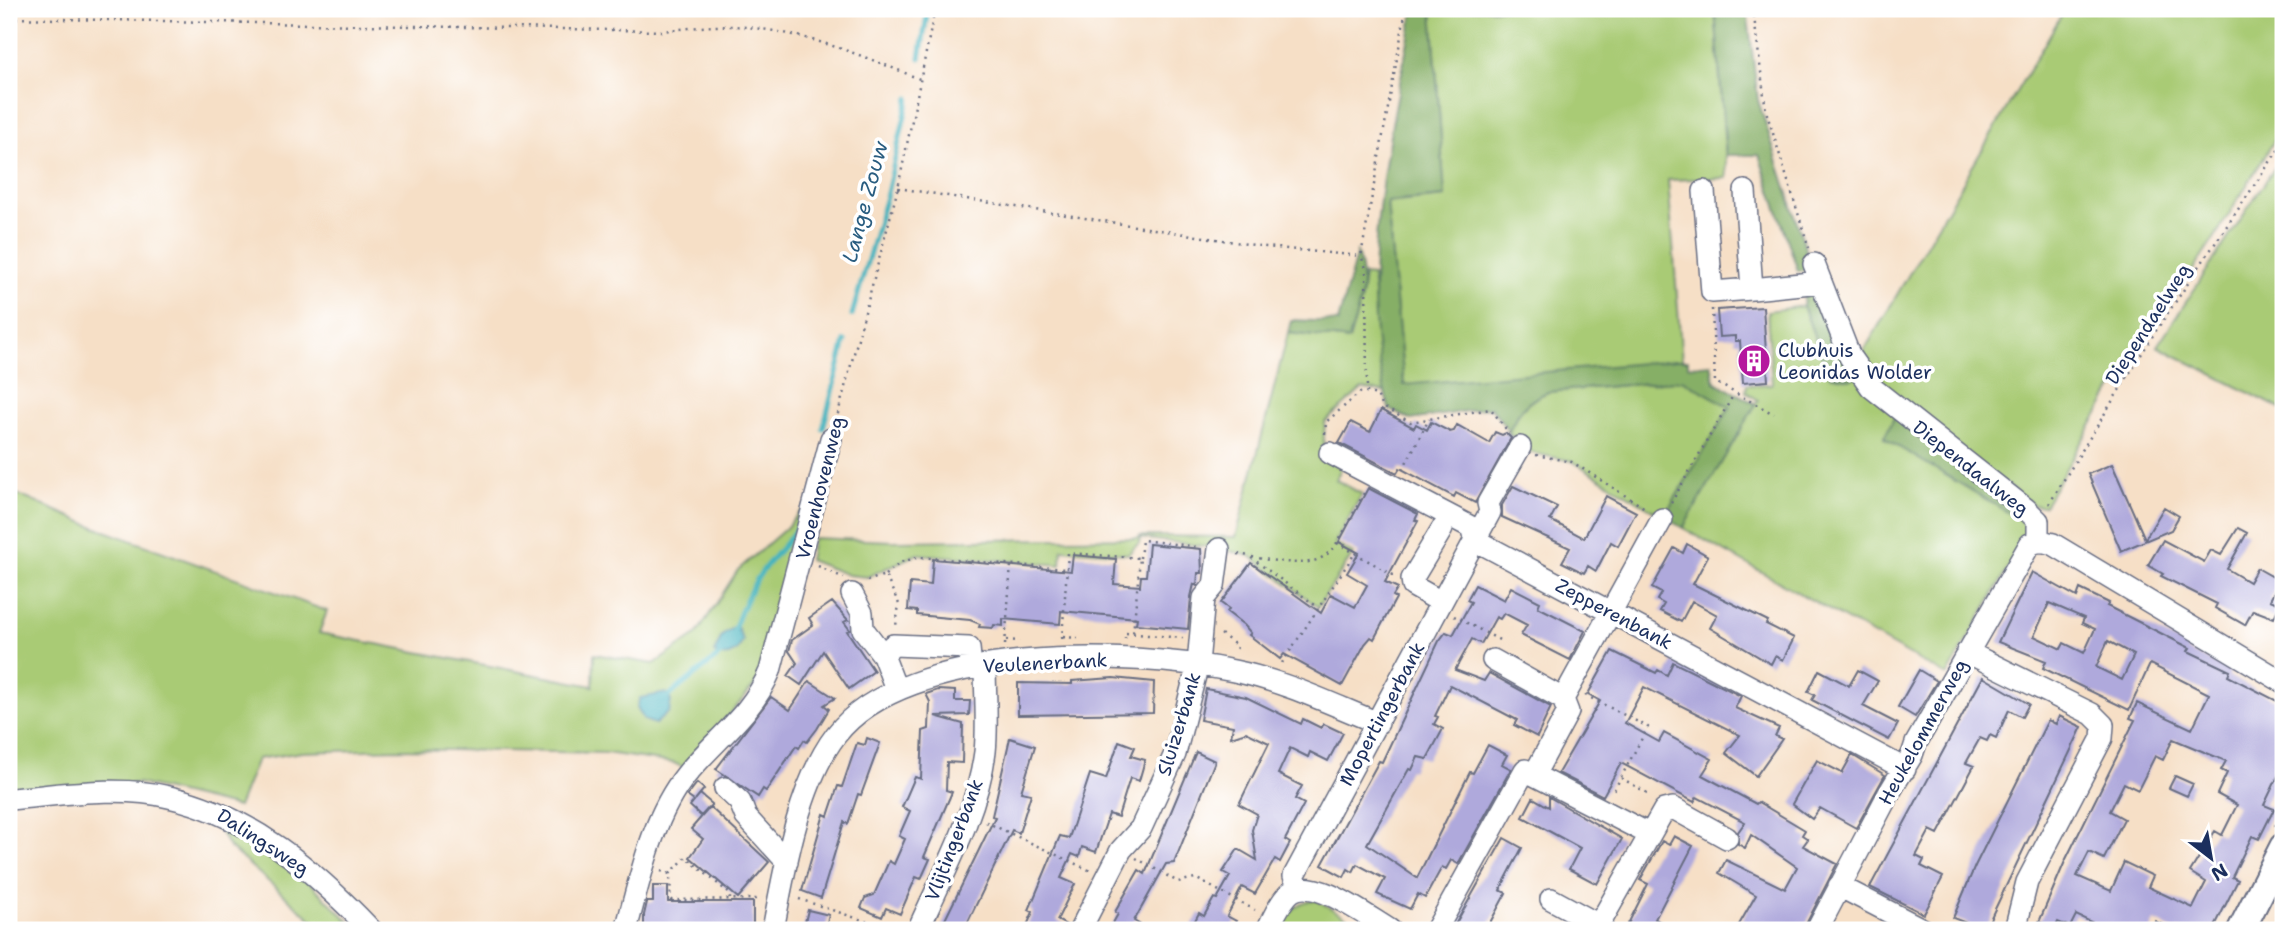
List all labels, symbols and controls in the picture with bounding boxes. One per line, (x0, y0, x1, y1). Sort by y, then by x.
water label: Lange Zouw (835, 138, 895, 266)
street label: Diependaelweg (2100, 259, 2196, 389)
place label: Clubhuis Leonidas Wolder (1778, 338, 1932, 385)
building icon: Clubhuis Leonidas Wolder (1735, 342, 1773, 380)
street label: Vroenhovenweg (790, 414, 850, 562)
street label: Diependaalweg (1908, 415, 2034, 521)
street label: Zepperenbank (1551, 573, 1677, 655)
street label: Mopertingerbank (1334, 638, 1430, 790)
street label: Veulenerbank (982, 647, 1108, 679)
street label: Heukelommerweg (1873, 655, 1973, 809)
street label: Sluizerbank (1151, 669, 1207, 779)
street label: Vlijtingerbank (919, 775, 989, 905)
street label: Dalingsweg (212, 803, 314, 881)
north arrow (2176, 824, 2246, 894)
text: N (2207, 858, 2232, 887)

